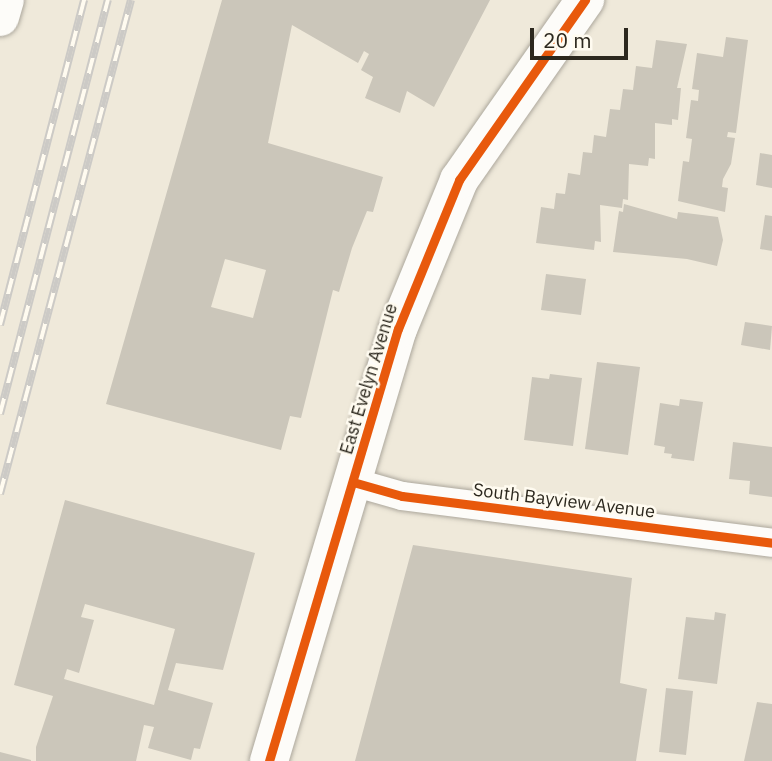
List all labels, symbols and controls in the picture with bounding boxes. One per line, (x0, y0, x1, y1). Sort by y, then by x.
scale bar (534, 14, 632, 58)
text: 20 m (543, 26, 592, 54)
street label: East Evelyn Avenue (336, 301, 402, 457)
street label: South Bayview Avenue (472, 479, 656, 523)

